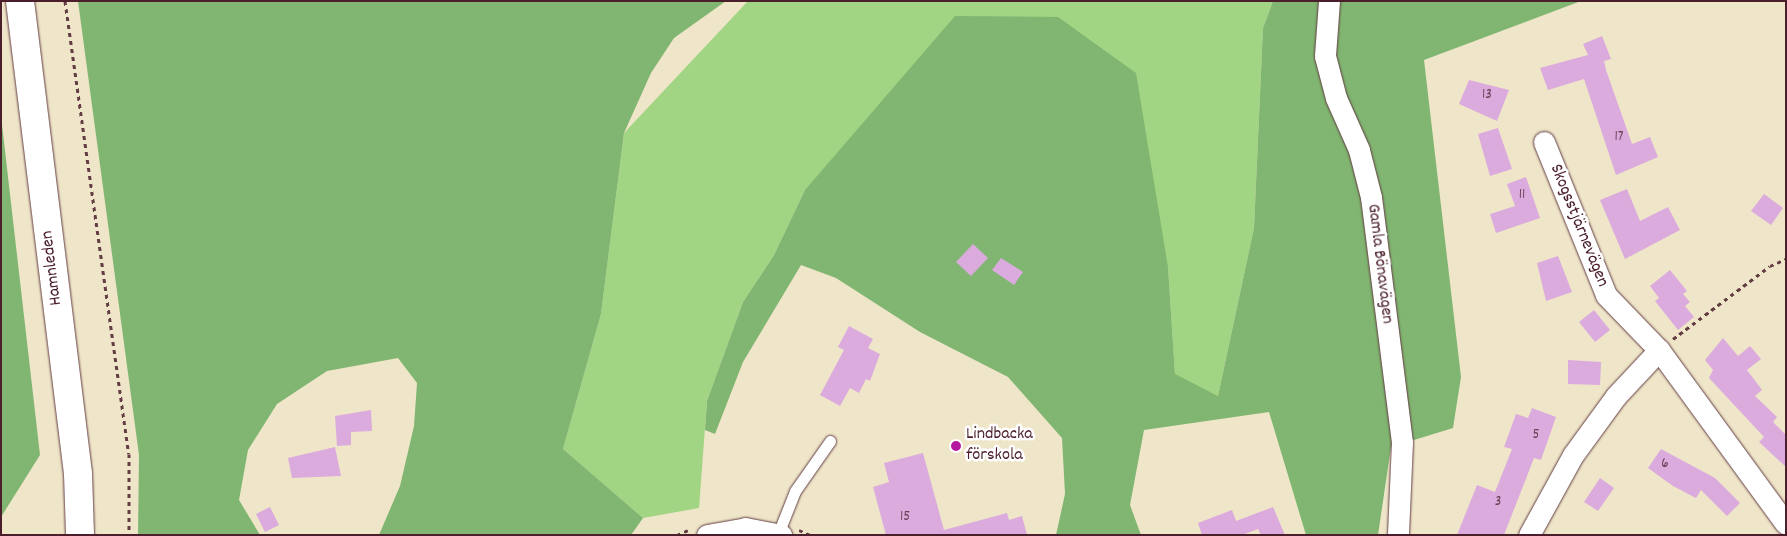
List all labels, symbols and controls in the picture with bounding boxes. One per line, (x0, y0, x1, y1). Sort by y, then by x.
house number: 13 (1482, 87, 1492, 105)
house number: 17 (1614, 129, 1624, 147)
street label: Skogsstjärnevägen (1544, 162, 1612, 290)
house number: 11 (1519, 187, 1525, 205)
street label: Gamla Bönavägen (1361, 203, 1397, 325)
street label: Hamnleden (38, 229, 68, 307)
place label: Lindbacka förskola (966, 425, 1033, 468)
house number: 5 (1533, 427, 1539, 445)
marker: Lindbacka förskola (950, 440, 962, 452)
house number: 6 (1661, 456, 1669, 474)
house number: 3 (1495, 494, 1501, 512)
house number: 15 (900, 509, 910, 527)

